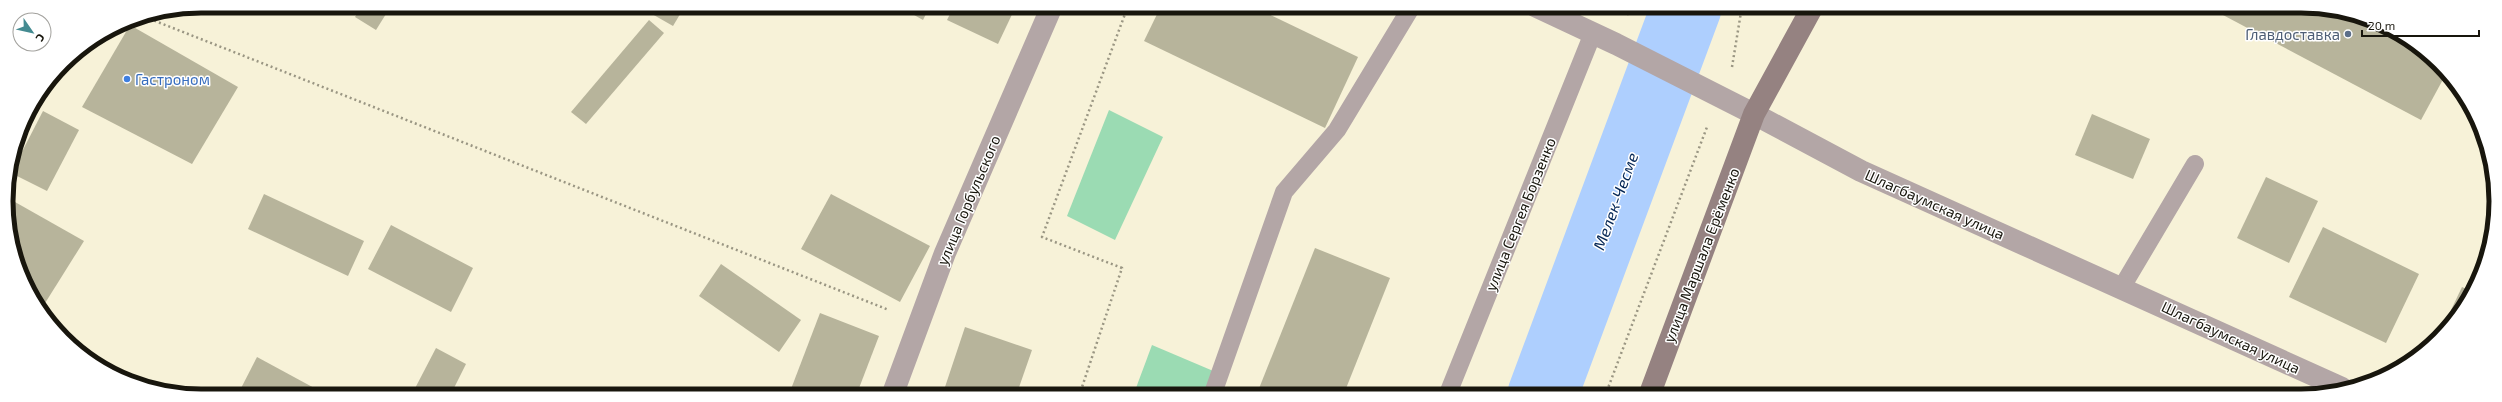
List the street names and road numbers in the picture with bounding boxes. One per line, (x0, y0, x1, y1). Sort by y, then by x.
street label: улица Горбульского (932, 132, 1004, 268)
street label: улица Сергея Борзенко (1481, 135, 1560, 294)
street label: улица Маршала Ерёменко (1659, 165, 1744, 345)
street label: Шлагбаумская улица (1862, 165, 2008, 244)
street label: Шлагбаумская улица (2158, 297, 2303, 378)

